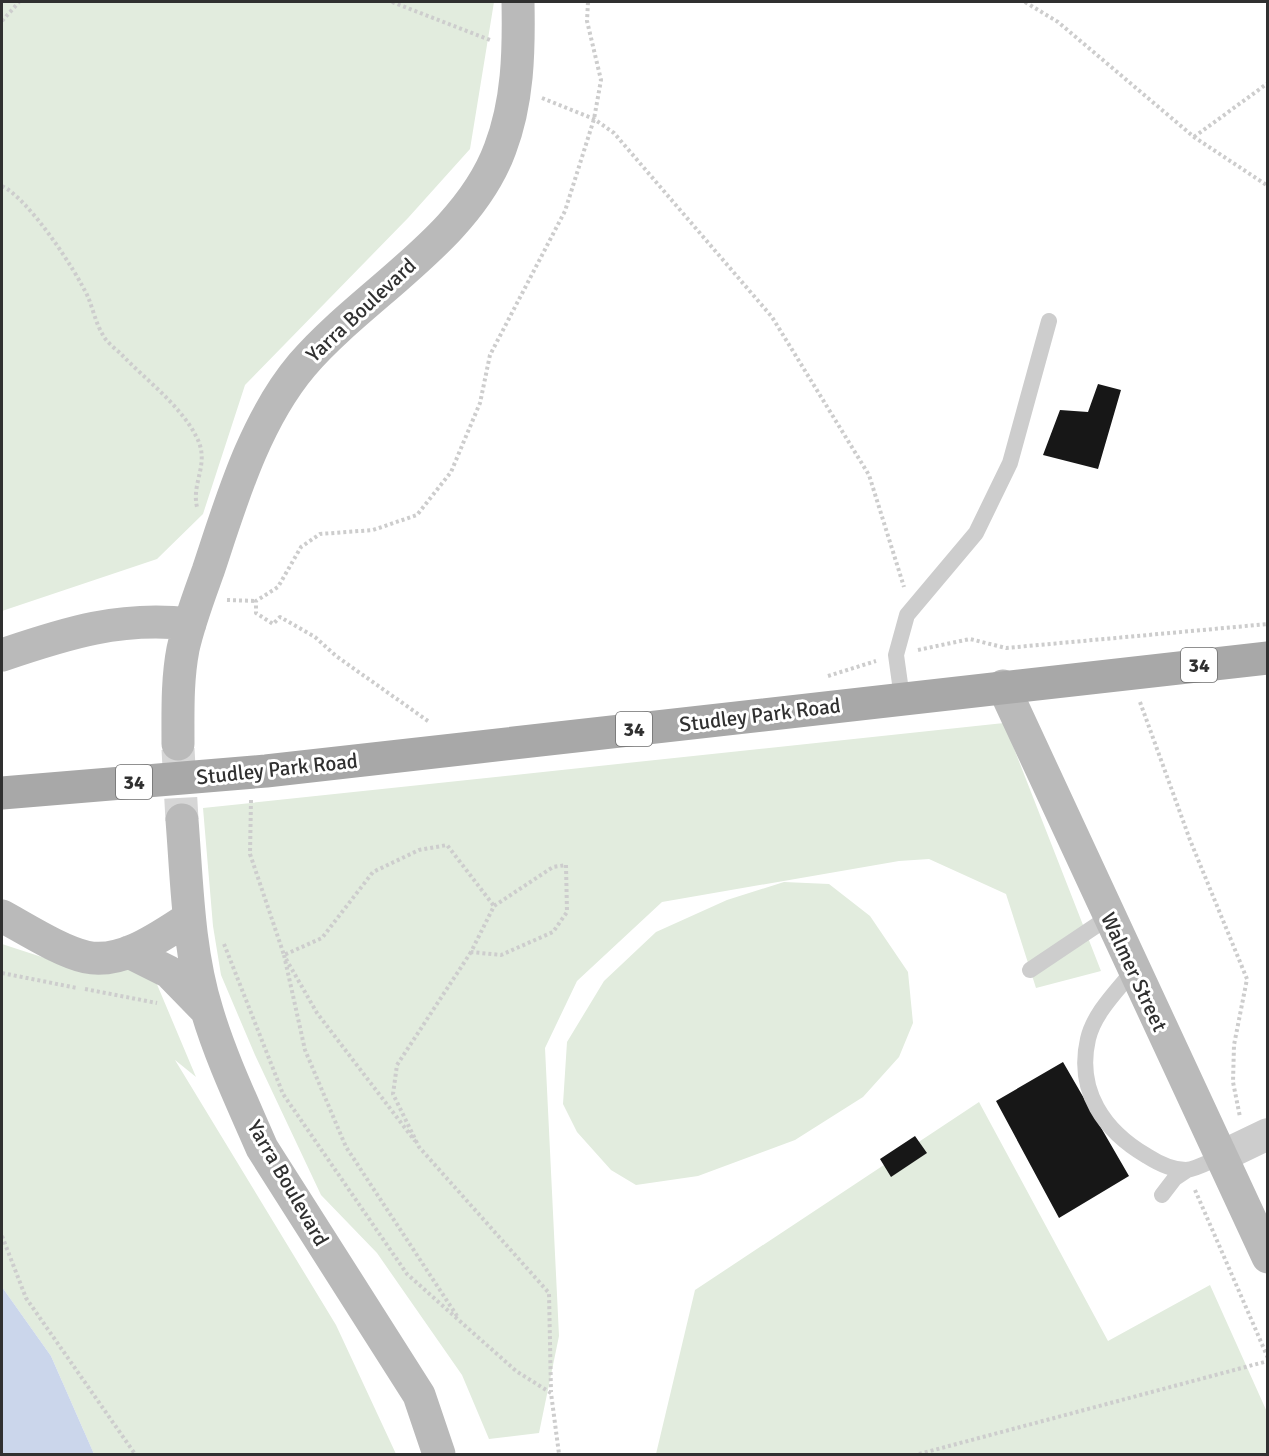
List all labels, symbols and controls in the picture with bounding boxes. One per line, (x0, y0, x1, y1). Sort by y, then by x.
street label: Yarra Boulevard (301, 252, 421, 368)
road number: 34 (1181, 648, 1217, 682)
street label: Studley Park Road (678, 692, 842, 738)
road number: 34 (616, 712, 652, 746)
street label: Studley Park Road (195, 748, 359, 790)
road number: 34 (116, 765, 152, 799)
street label: Walmer Street (1095, 908, 1173, 1036)
street label: Yarra Boulevard (241, 1115, 335, 1251)

